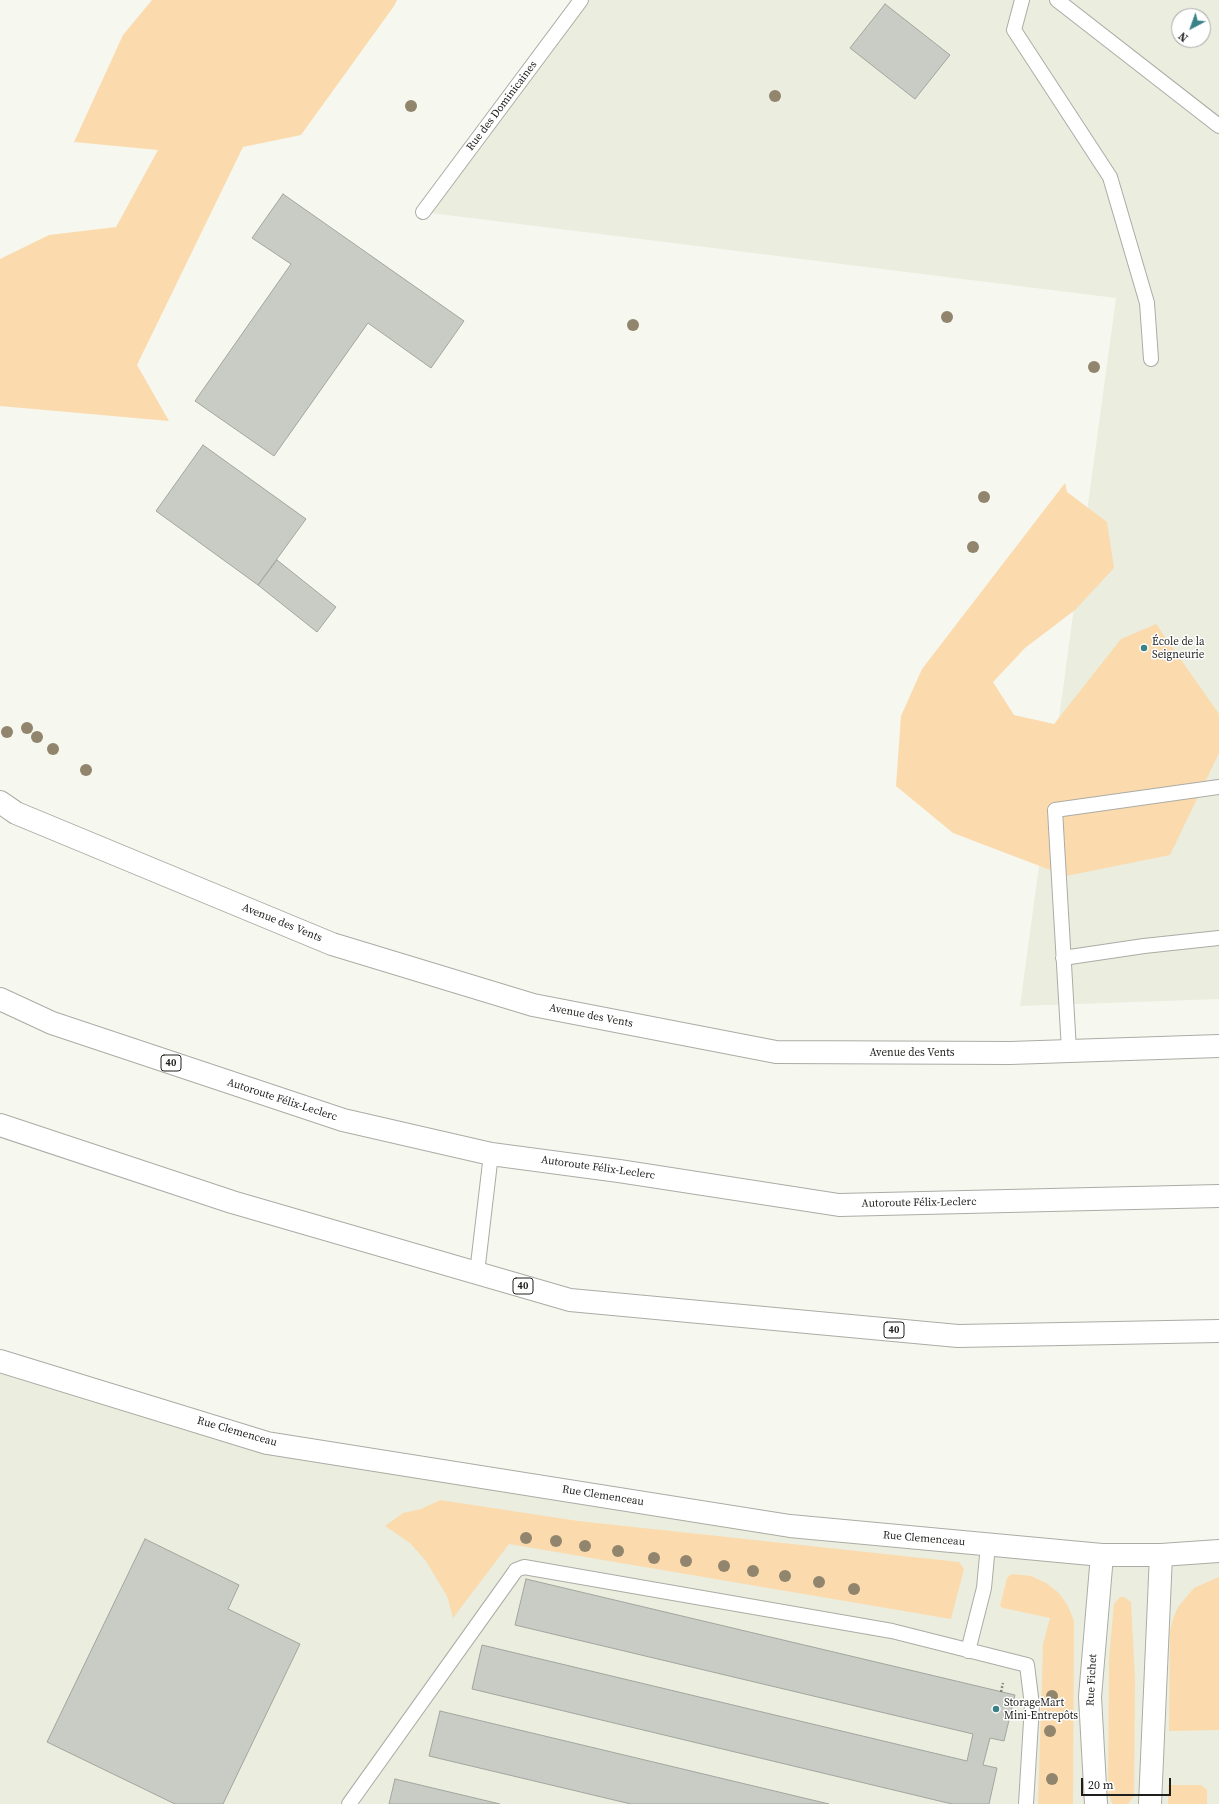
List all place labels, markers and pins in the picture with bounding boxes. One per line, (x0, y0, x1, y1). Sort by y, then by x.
place label: École de la Seigneurie (1152, 635, 1205, 661)
marker: École de la Seigneurie (1139, 643, 1149, 653)
place label: StorageMart Mini-Entrepôts (1004, 1696, 1078, 1722)
marker: StorageMart Mini-Entrepôts (991, 1704, 1001, 1714)

